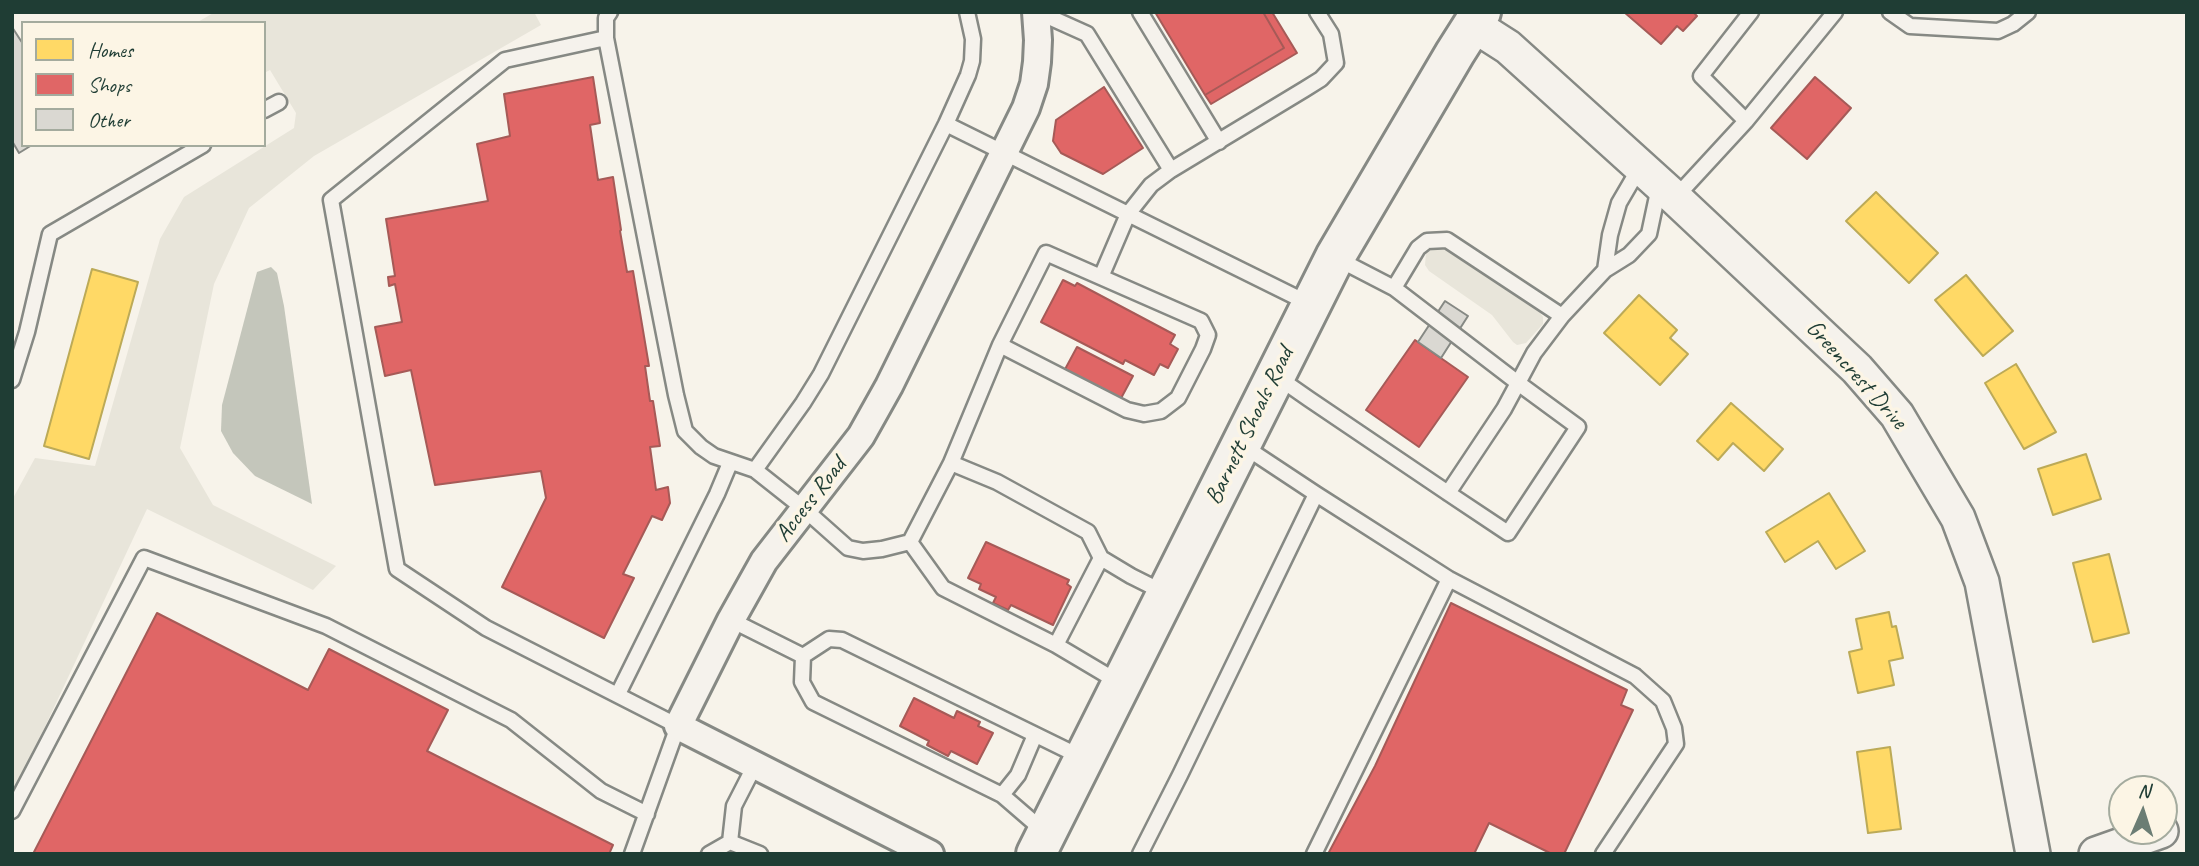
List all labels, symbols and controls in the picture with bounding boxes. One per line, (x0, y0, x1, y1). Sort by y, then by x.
legend (21, 21, 266, 147)
text: Homes (88, 37, 133, 63)
text: Shops (88, 72, 131, 98)
text: Other (88, 107, 130, 133)
street label: Greencrest Drive (1799, 314, 1913, 436)
street label: Barnett Shoals Road (1199, 343, 1301, 509)
street label: Access Road (769, 452, 853, 548)
north arrow (2108, 775, 2178, 845)
text: N (2137, 779, 2150, 803)

